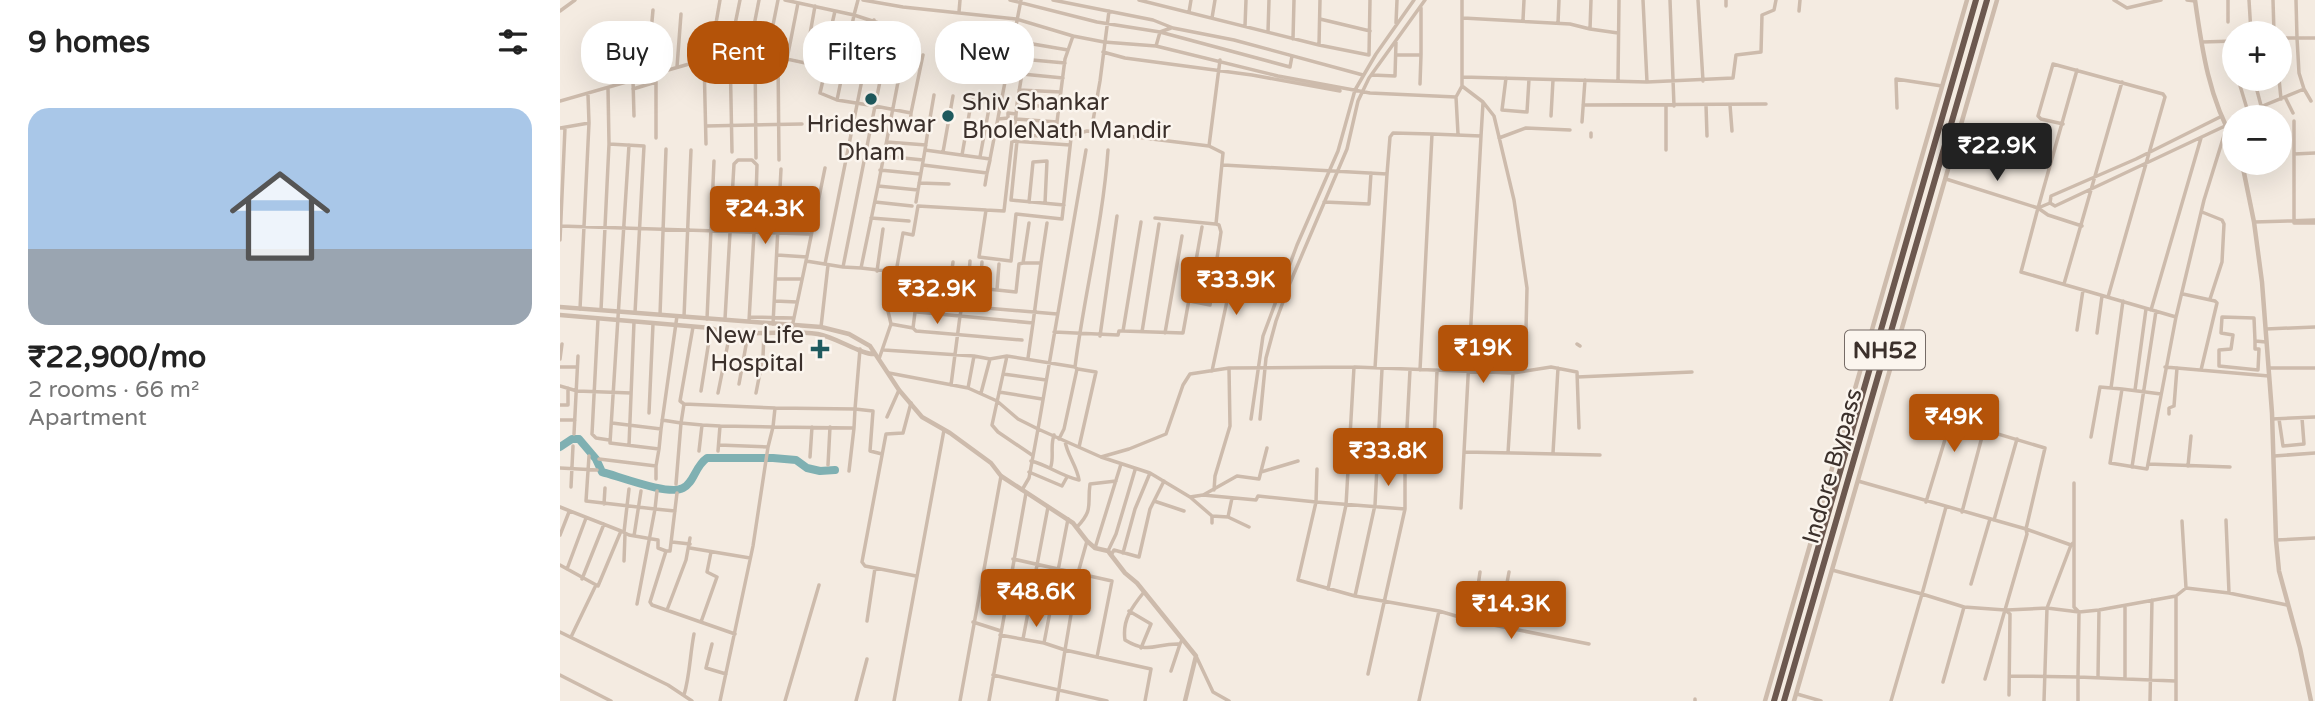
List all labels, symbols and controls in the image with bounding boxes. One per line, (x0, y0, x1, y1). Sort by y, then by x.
chip: Buy (581, 21, 673, 84)
chip: Rent (687, 21, 789, 84)
chip: Filters (803, 21, 921, 84)
chip: New (935, 21, 1034, 84)
map controls (2222, 21, 2292, 175)
button: + (2222, 21, 2292, 91)
icon: filters (494, 23, 532, 61)
text: 9 homes (28, 24, 150, 61)
place label: Shiv Shankar BholeNath Mandir (962, 88, 1172, 145)
marker: Hrideshwar Dham (863, 91, 879, 107)
button: − (2222, 105, 2292, 175)
marker: Shiv Shankar BholeNath Mandir (940, 108, 956, 124)
place label: Hrideshwar Dham (806, 110, 936, 167)
pin: ₹22.9K (1940, 124, 2054, 183)
text: ₹22.9K (1958, 132, 2036, 160)
icon: home (217, 153, 343, 279)
pin: ₹24.3K (708, 187, 822, 246)
text: ₹24.3K (726, 195, 804, 223)
pin: ₹33.9K (1179, 258, 1293, 317)
pin: ₹32.9K (880, 266, 994, 326)
text: ₹33.9K (1197, 266, 1275, 294)
text: ₹32.9K (898, 275, 976, 303)
place label: New Life Hospital (704, 321, 804, 378)
pin: ₹19K (1442, 326, 1524, 385)
road number: NH52 (1845, 330, 1925, 370)
text: ₹19K (1454, 334, 1512, 362)
text: ₹22,900/mo (28, 339, 206, 376)
marker: New Life Hospital (810, 339, 830, 359)
text: 2 rooms · 66 m² (28, 376, 199, 404)
street label: Indore Bypass (1796, 385, 1869, 547)
pin: ₹49K (1913, 394, 1995, 454)
text: ₹49K (1925, 403, 1983, 431)
text: Apartment (28, 404, 147, 432)
pin: ₹33.8K (1331, 428, 1445, 488)
text: ₹33.8K (1349, 437, 1427, 465)
pin: ₹48.6K (979, 570, 1093, 629)
text: ₹48.6K (997, 578, 1075, 606)
pin: ₹14.3K (1454, 582, 1568, 641)
text: ₹14.3K (1472, 590, 1550, 618)

